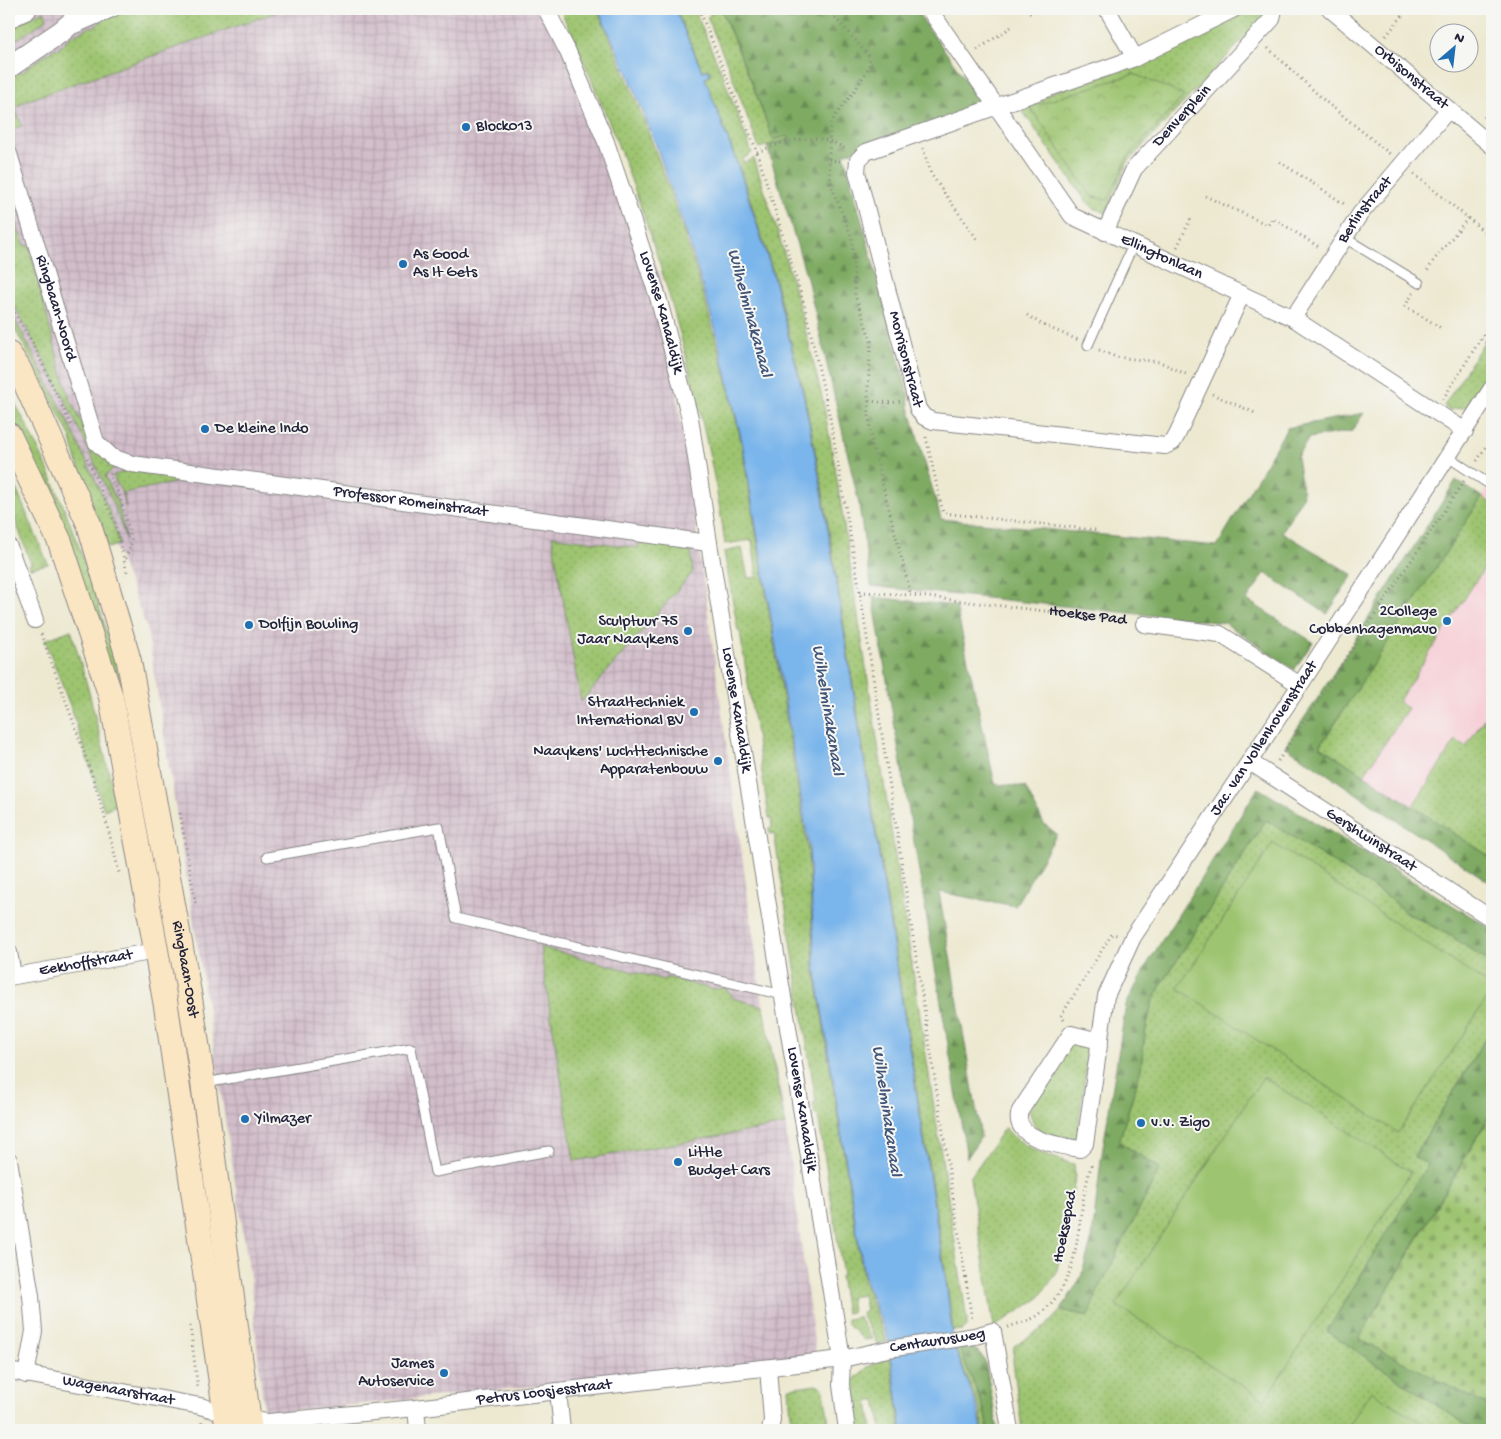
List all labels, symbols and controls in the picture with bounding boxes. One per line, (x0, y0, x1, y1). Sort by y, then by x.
north arrow (1428, 22, 1478, 72)
text: N (1451, 29, 1467, 48)
street label: Orbisonstraat (1370, 41, 1453, 115)
street label: Denverplein (1148, 81, 1216, 152)
place label: Block013 (475, 118, 532, 137)
marker: Block013 (460, 121, 472, 133)
street label: Berlinstraat (1333, 172, 1398, 248)
street label: Ellingtonlaan (1117, 230, 1206, 285)
place label: As Good As It Gets (413, 246, 478, 283)
water label: Wilhelminakanaal (722, 247, 776, 380)
street label: Lovense Kanaaldijk (634, 249, 688, 377)
street label: Ringbaan-Noord (31, 253, 81, 365)
marker: As Good As It Gets (397, 258, 409, 270)
street label: Morrisonstraat (884, 309, 927, 411)
place label: De kleine Indo (214, 420, 309, 439)
marker: De kleine Indo (199, 423, 211, 435)
street label: Professor Romeinstraat (331, 482, 490, 522)
street label: Hoekse Pad (1048, 602, 1129, 630)
place label: 2College Cobbenhagenmavo (1309, 603, 1438, 640)
place label: Sculptuur 75 Jaar Naaykens (577, 613, 679, 650)
marker: 2College Cobbenhagenmavo (1441, 615, 1453, 627)
place label: Dolfijn Bowling (258, 616, 358, 635)
marker: Dolfijn Bowling (243, 619, 255, 631)
marker: Sculptuur 75 Jaar Naaykens (682, 625, 694, 637)
water label: Wilhelminakanaal (806, 643, 848, 778)
street label: Lovense Kanaaldijk (717, 646, 756, 775)
street label: Jac. van Vollenhovenstraat (1206, 656, 1323, 819)
place label: Straaltechniek International BV (576, 694, 686, 731)
marker: Straaltechniek International BV (688, 706, 700, 718)
place label: Naaykens' Luchttechnische Apparatenbouw (533, 743, 709, 780)
marker: Naaykens' Luchttechnische Apparatenbouw (712, 755, 724, 767)
street label: Gershwinstraat (1322, 804, 1421, 878)
street label: Ringbaan-Oost (167, 919, 203, 1020)
street label: Eekhoffstraat (38, 946, 135, 981)
water label: Wilhelminakanaal (866, 1044, 906, 1179)
street label: Lovense Kanaaldijk (782, 1046, 821, 1175)
place label: Yilmazer (253, 1110, 312, 1129)
marker: Yilmazer (239, 1113, 251, 1125)
place label: v.v. Zigo (1151, 1114, 1210, 1133)
marker: v.v. Zigo (1135, 1117, 1147, 1129)
place label: Little Budget Cars (687, 1144, 771, 1181)
marker: Little Budget Cars (672, 1156, 684, 1168)
street label: Hoeksepad (1050, 1188, 1083, 1265)
street label: Centaurusweg (889, 1324, 988, 1358)
place label: James Autoservice (358, 1355, 435, 1392)
marker: James Autoservice (438, 1367, 450, 1379)
street label: Wagenaarstraat (61, 1371, 177, 1411)
street label: Petrus Loosjesstraat (474, 1375, 614, 1410)

